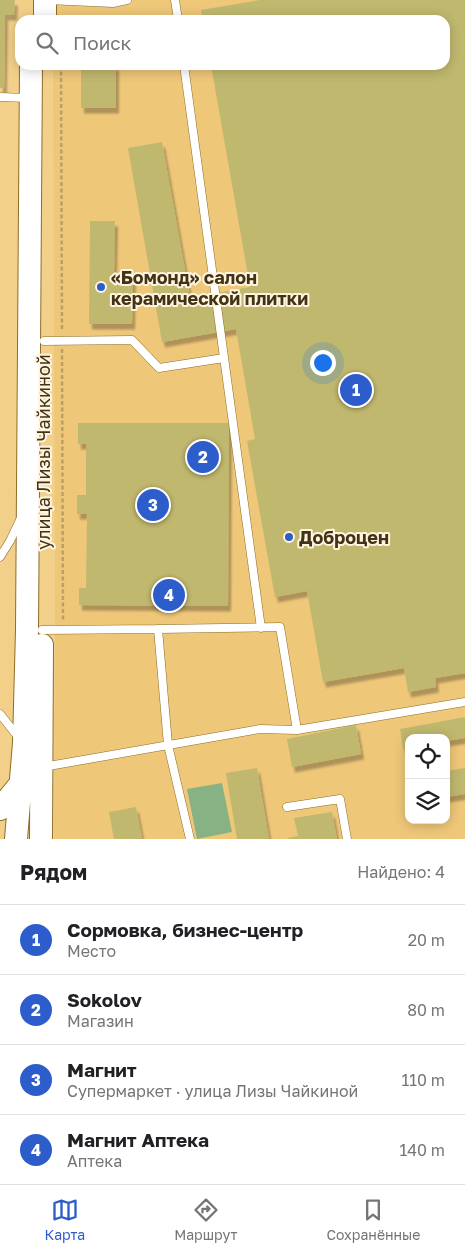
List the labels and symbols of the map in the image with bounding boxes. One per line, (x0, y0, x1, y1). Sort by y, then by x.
place label: «Бомонд» салон керамической плитки (111, 266, 308, 309)
marker: «Бомонд» салон керамической плитки (95, 281, 107, 293)
your location (310, 350, 336, 376)
street label: улица Лизы Чайкиной (32, 354, 54, 550)
pin: 1 (340, 371, 372, 409)
pin: 2 (187, 438, 219, 476)
pin: 3 (137, 486, 169, 524)
place label: Доброцен (299, 526, 389, 548)
marker: Доброцен (283, 531, 295, 543)
pin: 4 (153, 576, 185, 614)

